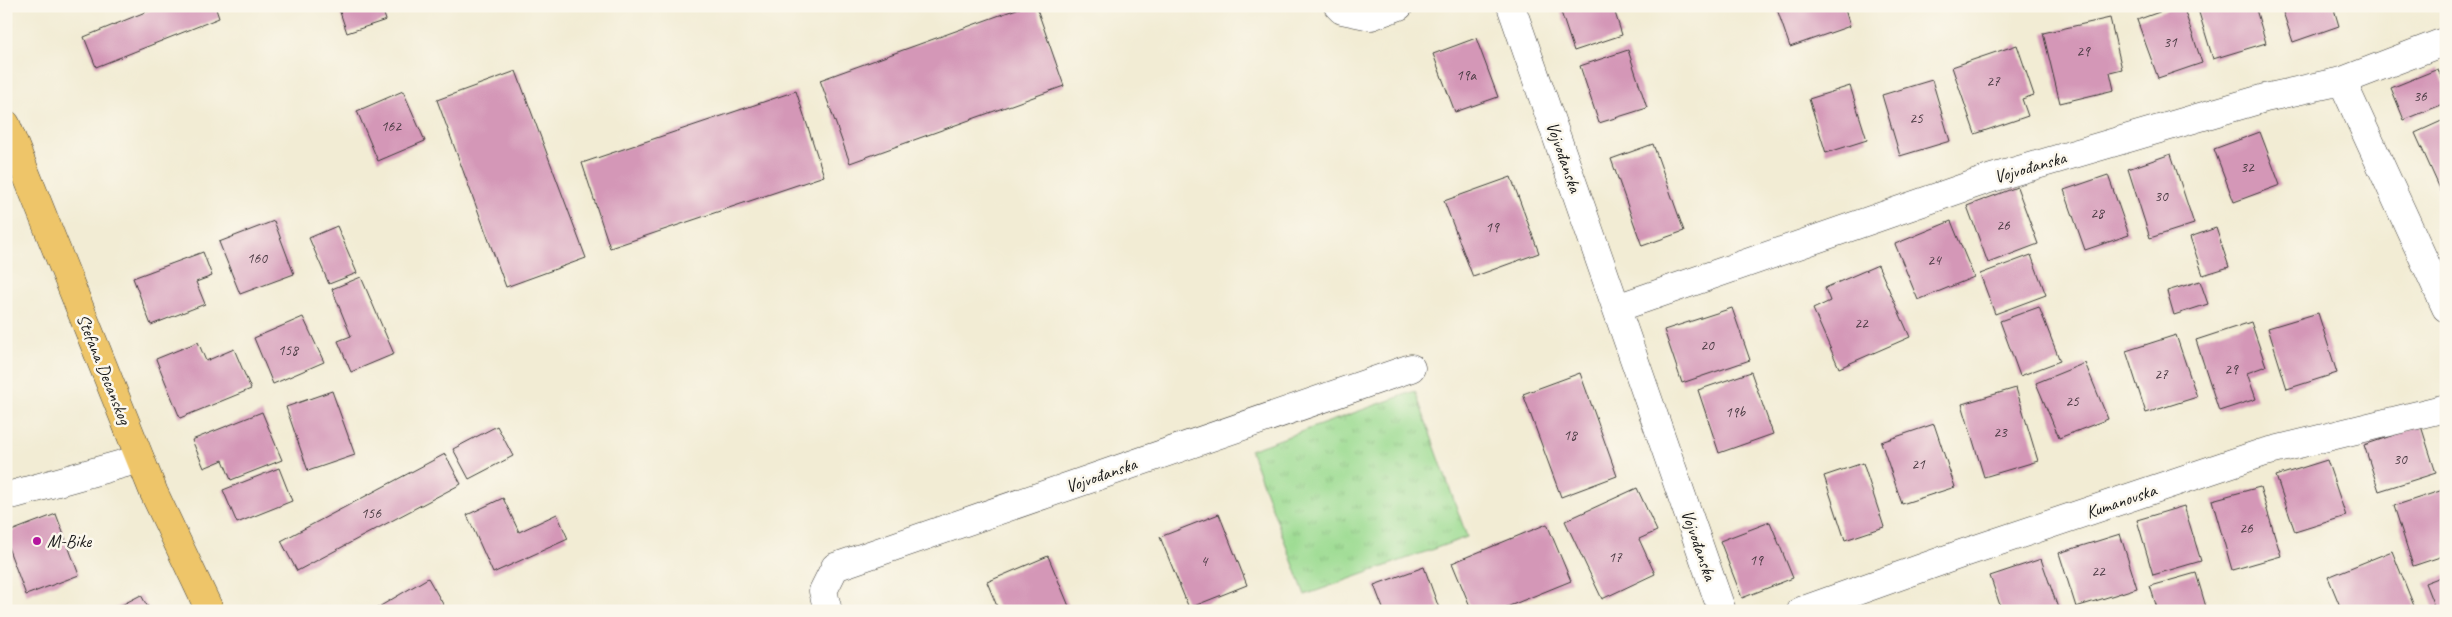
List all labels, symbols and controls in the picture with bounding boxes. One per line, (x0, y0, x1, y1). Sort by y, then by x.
house number: 31 (2163, 33, 2178, 52)
house number: 29 (2076, 42, 2091, 61)
house number: 19a (1456, 66, 1477, 85)
house number: 27 (1986, 72, 2001, 91)
house number: 36 (2413, 87, 2428, 106)
house number: 25 (1909, 109, 1924, 128)
house number: 162 (381, 117, 402, 136)
street label: Vojvođanska (1542, 119, 1587, 197)
street label: Vojvođanska (1992, 146, 2070, 188)
house number: 32 (2240, 158, 2255, 177)
house number: 30 (2154, 187, 2169, 206)
house number: 28 (2090, 204, 2105, 223)
house number: 26 (1996, 216, 2011, 235)
house number: 19 (1485, 218, 1500, 237)
house number: 160 (247, 249, 268, 268)
house number: 24 (1927, 251, 1942, 270)
street label: Stefana Decanskog (72, 311, 137, 429)
house number: 22 (1854, 314, 1869, 333)
house number: 20 (1700, 336, 1715, 355)
house number: 158 (278, 341, 299, 360)
house number: 29 (2224, 360, 2239, 379)
house number: 27 (2154, 365, 2169, 384)
house number: 25 (2065, 392, 2080, 411)
house number: 19b (1725, 403, 1746, 422)
house number: 23 (1993, 423, 2008, 442)
house number: 18 (1563, 426, 1578, 445)
house number: 30 (2393, 450, 2408, 469)
street label: Vojvođanska (1063, 452, 1141, 497)
house number: 21 (1911, 455, 1926, 474)
street label: Kumanovska (2083, 478, 2160, 523)
house number: 156 (361, 504, 382, 523)
street label: Vojvođanska (1677, 507, 1722, 585)
house number: 26 (2239, 519, 2254, 538)
place label: M-Bike (47, 530, 92, 552)
marker: M-Bike (31, 535, 43, 547)
house number: 17 (1608, 548, 1623, 567)
house number: 19 (1749, 551, 1764, 570)
house number: 4 (1201, 552, 1209, 571)
house number: 22 (2091, 562, 2106, 581)

